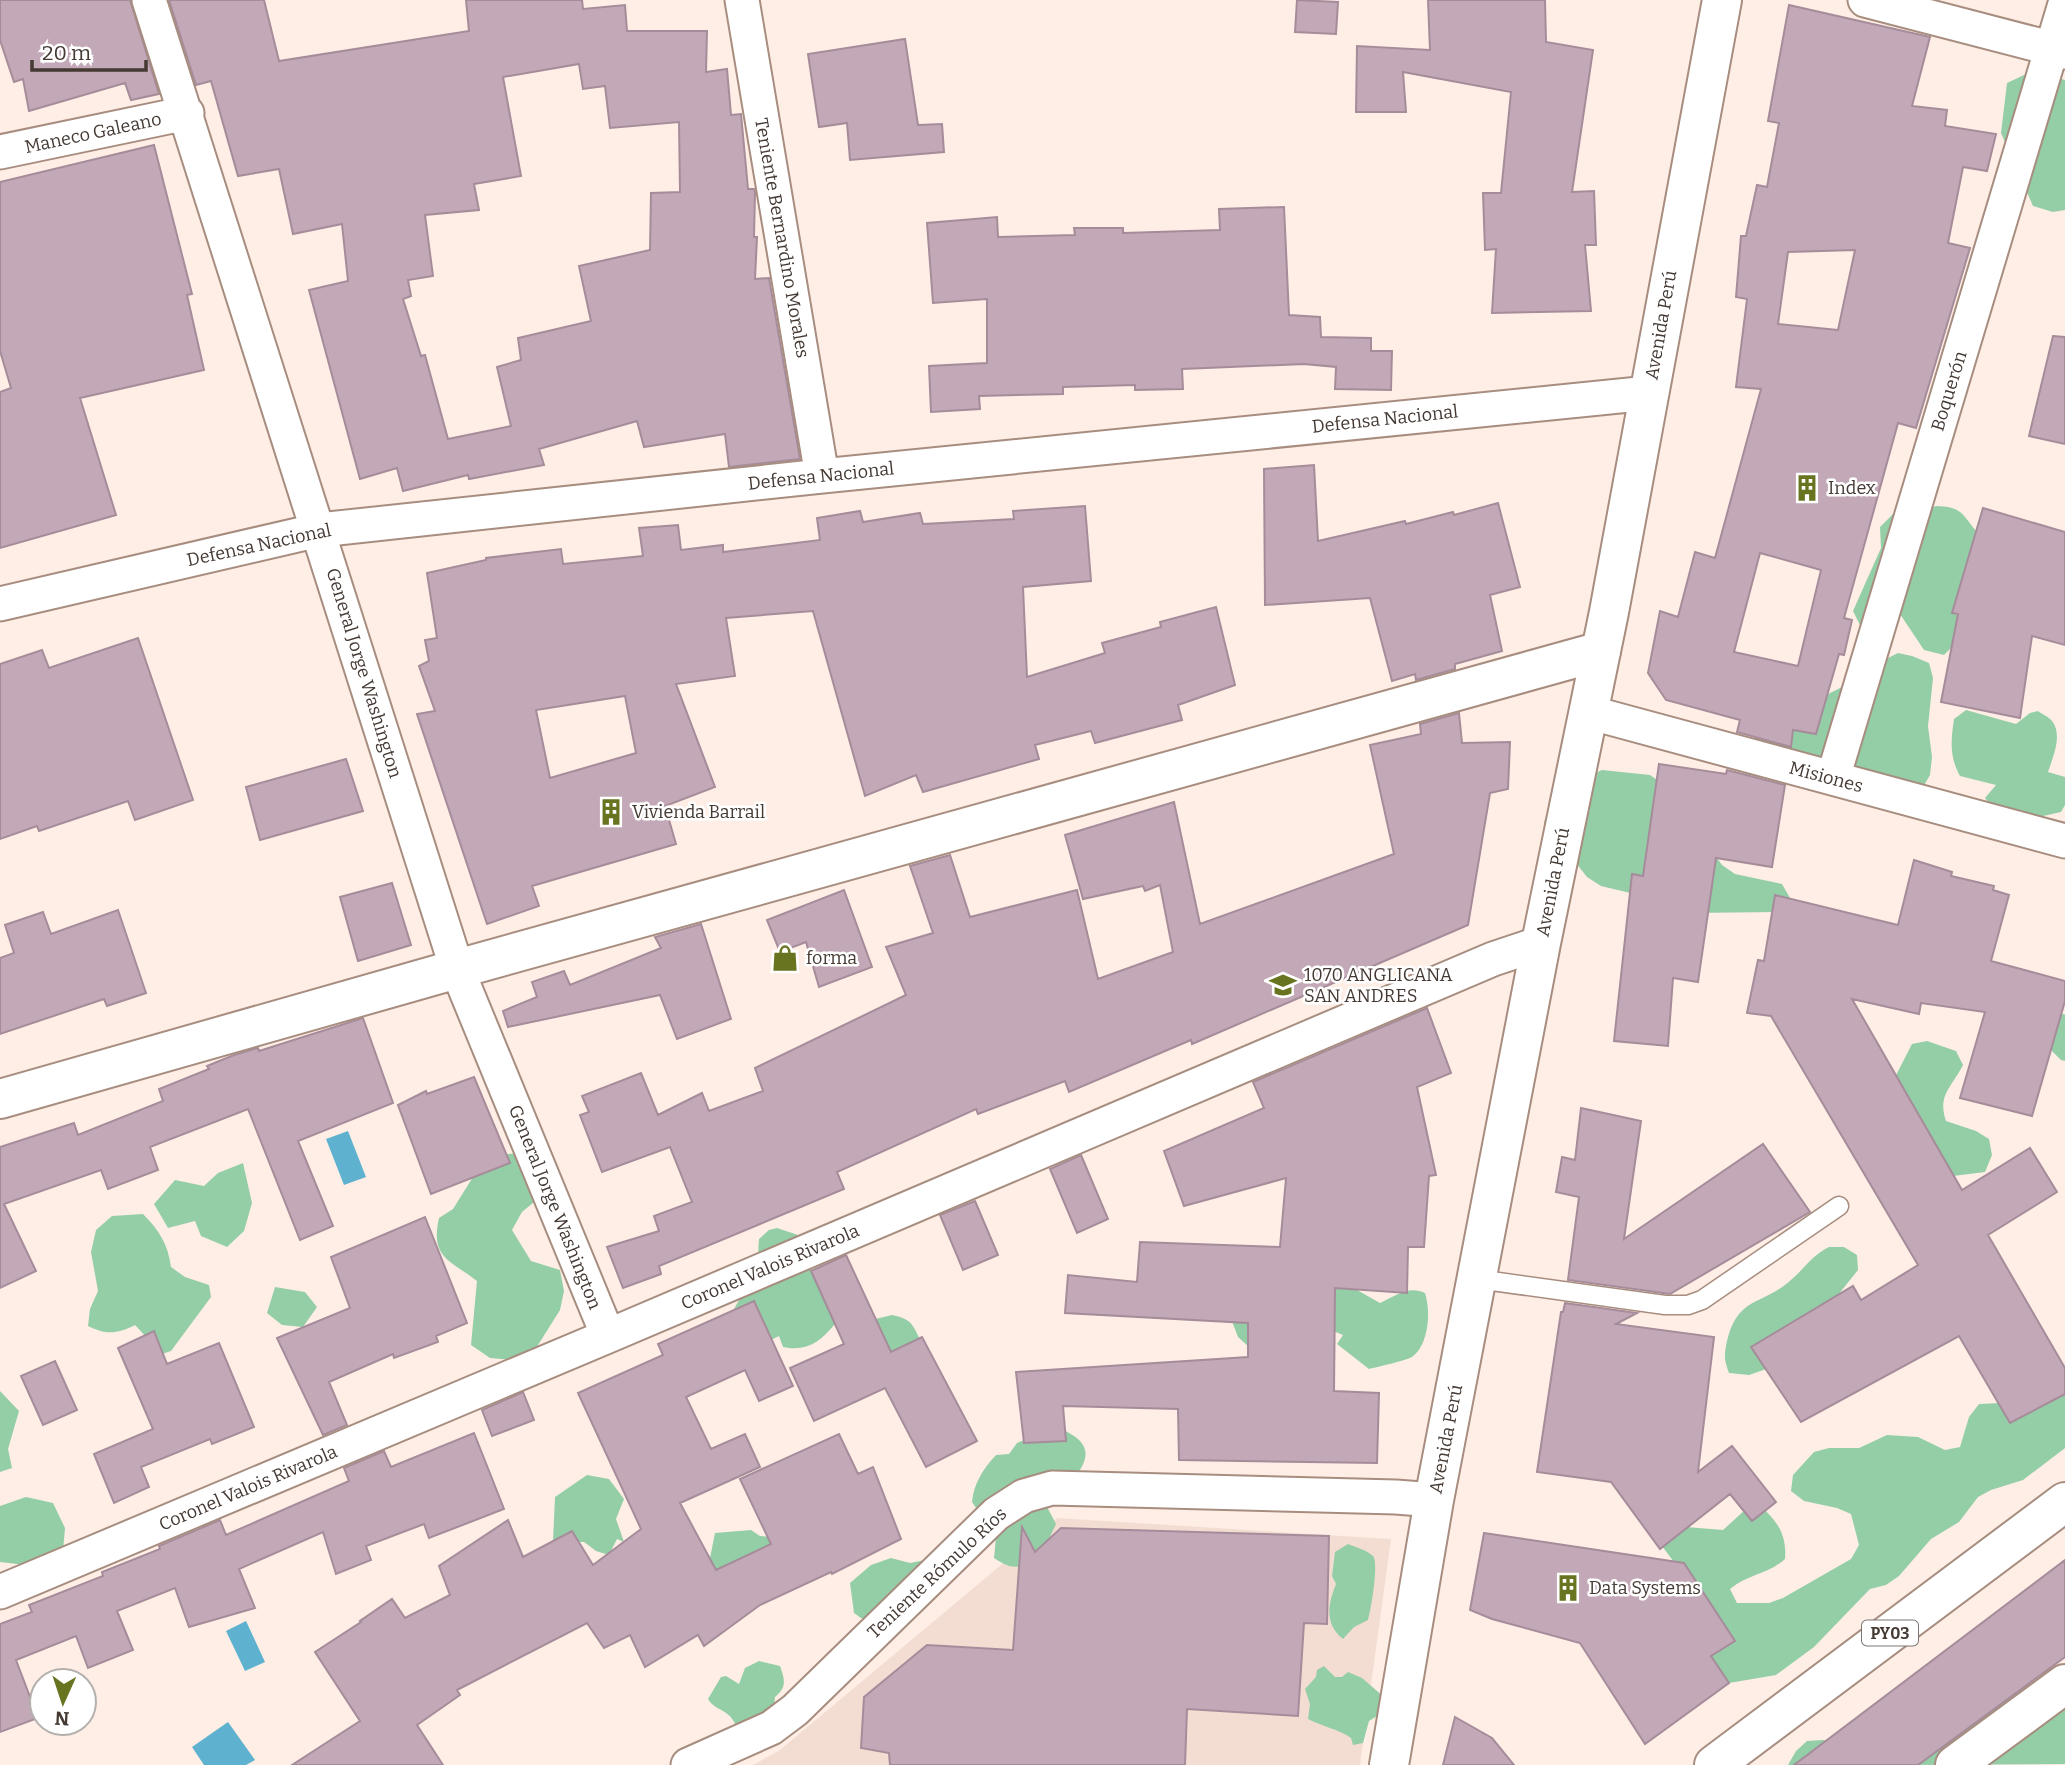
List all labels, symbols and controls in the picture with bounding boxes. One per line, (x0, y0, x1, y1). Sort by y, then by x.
scale bar (32, 28, 145, 72)
text: 20 m (42, 40, 91, 66)
street label: Maneco Galeano (23, 108, 163, 158)
street label: Teniente Bernardino Morales (750, 116, 814, 360)
street label: Avenida Perú (1641, 269, 1681, 381)
street label: Boquerón (1926, 348, 1972, 434)
street label: Defensa Nacional (1311, 400, 1459, 438)
street label: Defensa Nacional (747, 457, 895, 495)
building icon: Index (1792, 473, 1822, 503)
place label: Index (1828, 477, 1876, 499)
street label: Defensa Nacional (185, 519, 333, 571)
street label: General Jorge Washington (322, 565, 407, 781)
street label: Misiones (1787, 757, 1865, 797)
building icon: Vivienda Barrail (596, 797, 626, 827)
place label: Vivienda Barrail (632, 801, 765, 823)
street label: Avenida Perú (1532, 826, 1574, 938)
shop icon: forma (770, 943, 800, 973)
place label: forma (806, 947, 857, 969)
place label: 1070 ANGLICANA SAN ANDRES (1304, 964, 1453, 1007)
school or university icon: 1070 ANGLICANA SAN ANDRES (1268, 970, 1298, 1000)
street label: General Jorge Washington (504, 1102, 606, 1313)
street label: Coronel Valois Rivarola (678, 1219, 863, 1315)
street label: Avenida Perú (1425, 1383, 1467, 1495)
street label: Coronel Valois Rivarola (156, 1440, 341, 1536)
street label: Teniente Rómulo Ríos (863, 1503, 1011, 1643)
building icon: Data Systems (1553, 1573, 1583, 1603)
place label: Data Systems (1589, 1577, 1701, 1599)
road number: PY03 (1862, 1620, 1918, 1646)
north arrow (28, 1667, 98, 1737)
text: N (54, 1707, 70, 1730)

